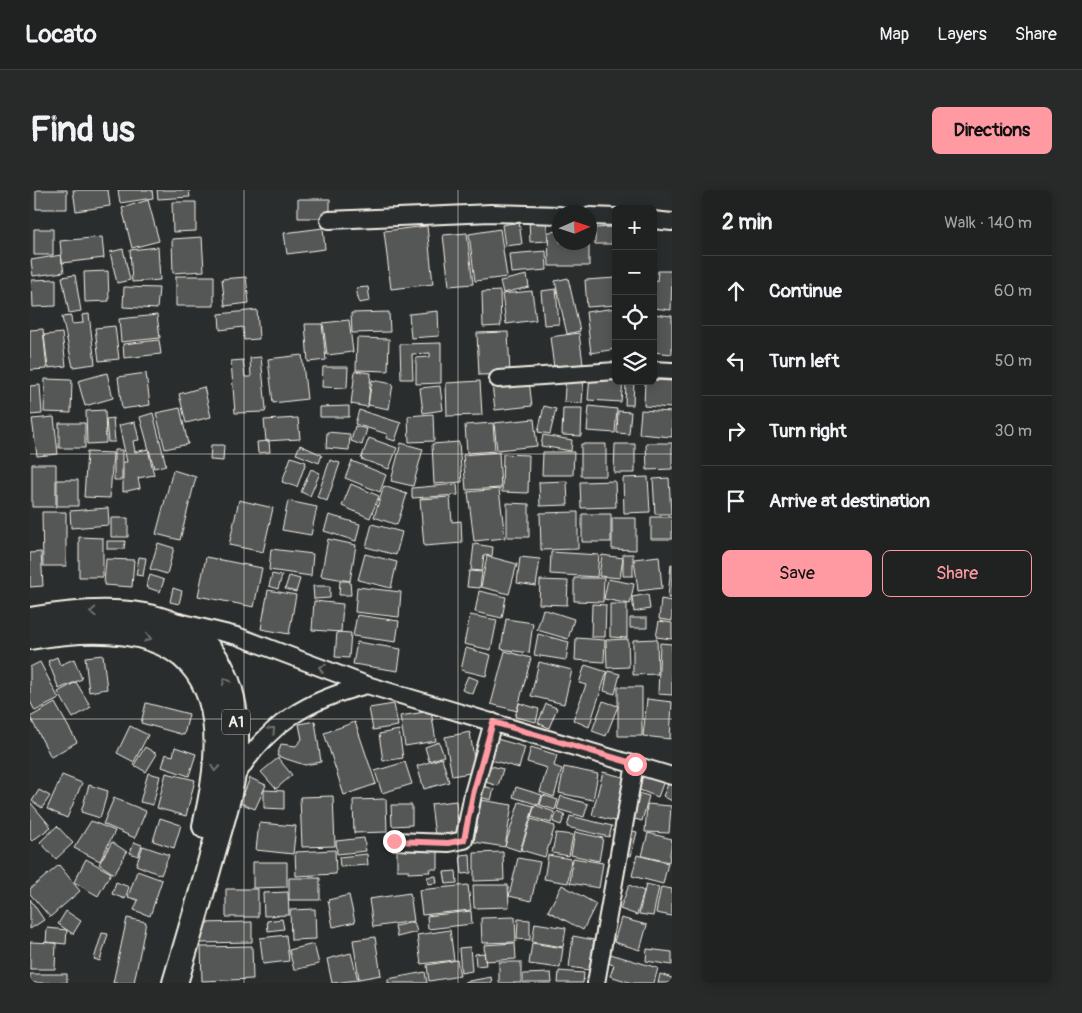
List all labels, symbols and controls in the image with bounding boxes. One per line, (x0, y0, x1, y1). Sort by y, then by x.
text: Locato (25, 20, 97, 49)
text: Map (880, 23, 909, 46)
text: Layers (937, 23, 987, 46)
text: Share (1015, 23, 1057, 46)
button: Directions (932, 107, 1052, 154)
text: Find us (30, 108, 135, 152)
north arrow (552, 205, 597, 250)
map controls (612, 205, 657, 385)
button: + (612, 205, 657, 250)
text: 2 min (722, 209, 772, 236)
text: Walk · 140 m (944, 213, 1032, 233)
button: − (612, 250, 657, 295)
icon: ahead (722, 277, 750, 305)
text: Continue (769, 279, 842, 303)
text: 60 m (994, 281, 1032, 301)
button: locate (612, 295, 657, 340)
button: layers (612, 340, 657, 385)
icon: left (722, 347, 750, 375)
text: Turn left (769, 349, 839, 373)
text: 50 m (995, 351, 1032, 371)
icon: right (722, 417, 750, 445)
text: Turn right (769, 419, 847, 443)
text: 30 m (994, 421, 1032, 441)
icon: arrive (722, 487, 750, 515)
text: Arrive at destination (769, 489, 930, 513)
button: Save (722, 550, 872, 597)
button: Share (882, 550, 1032, 597)
one-way arrow (89, 606, 97, 617)
one-way arrow (143, 632, 152, 643)
one-way arrow (318, 664, 326, 674)
one-way arrow (222, 677, 233, 686)
road number: A1 (222, 710, 250, 734)
one-way arrow (266, 727, 275, 736)
route start (624, 753, 647, 776)
one-way arrow (211, 763, 221, 772)
route end (383, 830, 406, 853)

